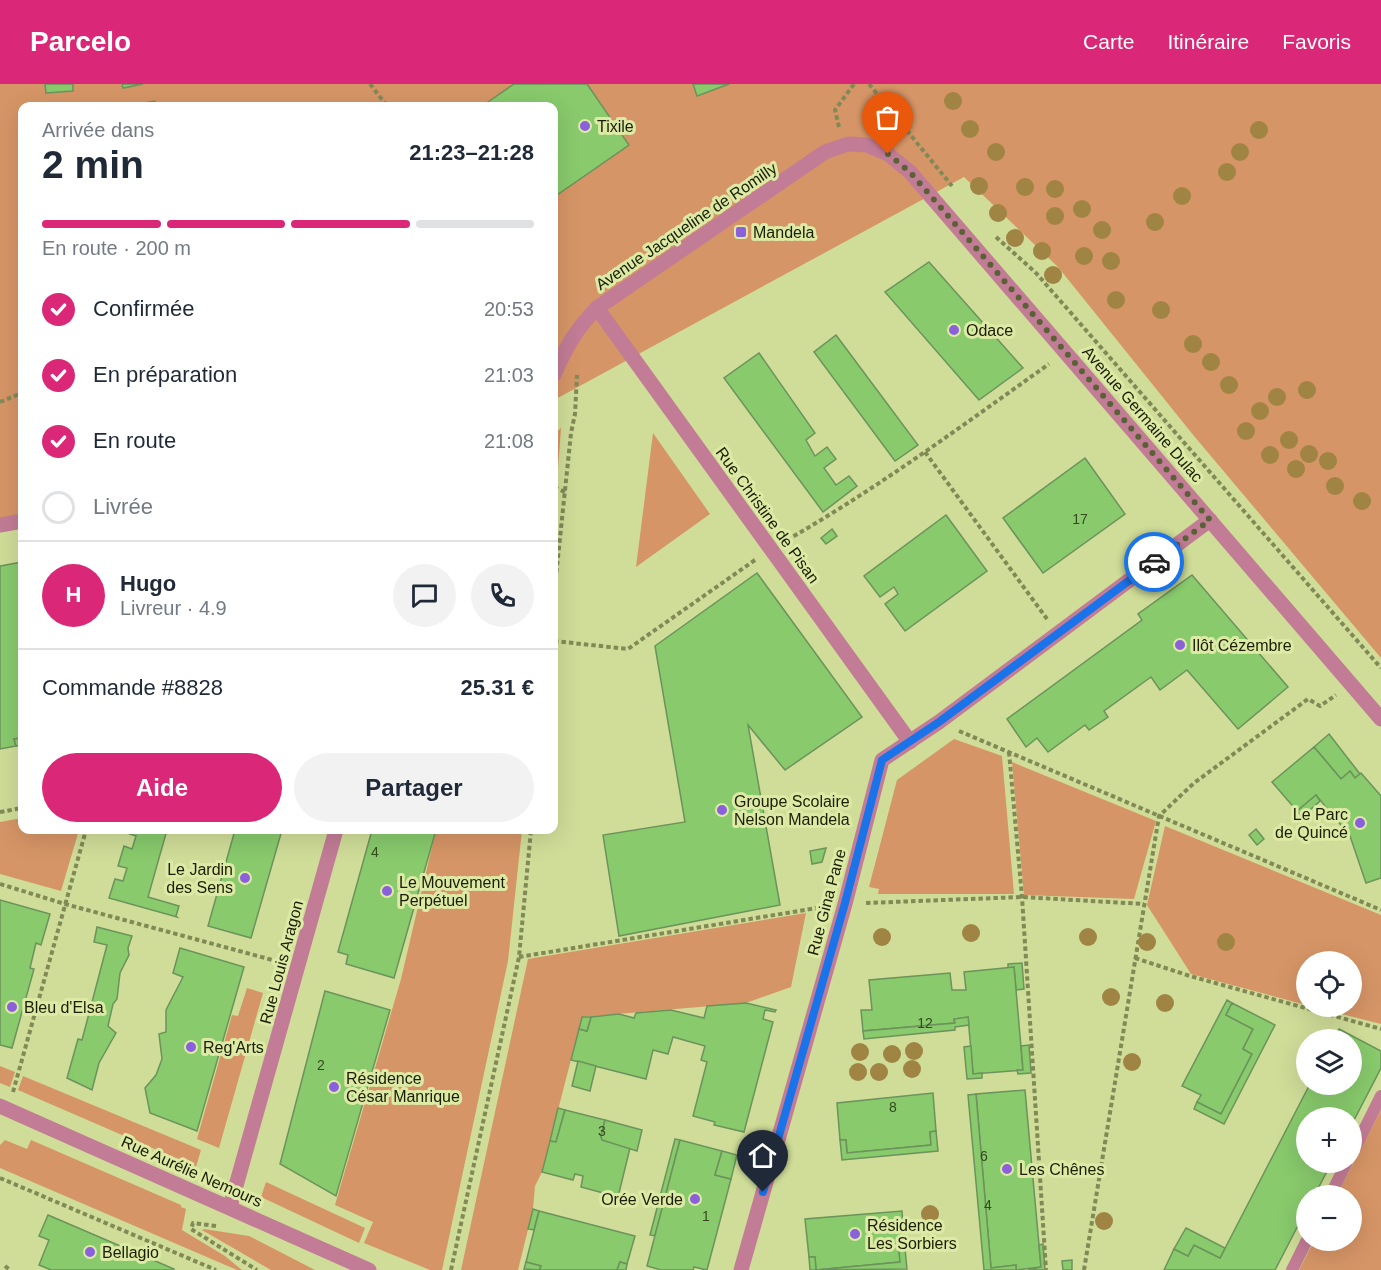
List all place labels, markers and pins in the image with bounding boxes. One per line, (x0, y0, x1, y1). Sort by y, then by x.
pin (862, 92, 913, 154)
place label: Tixile (597, 118, 634, 135)
marker: Tixile (578, 119, 592, 133)
place label: Mandela (753, 224, 814, 241)
marker: Mandela (734, 225, 748, 239)
place label: Odace (966, 322, 1013, 339)
marker: Odace (947, 323, 961, 337)
place label: Ilôt Cézembre (1192, 637, 1292, 654)
marker: Ilôt Cézembre (1173, 638, 1187, 652)
place label: Groupe Scolaire Nelson Mandela (734, 793, 850, 828)
marker: Groupe Scolaire Nelson Mandela (715, 803, 729, 817)
place label: Le Parc de Quincé (1275, 806, 1348, 841)
marker: Le Parc de Quincé (1353, 816, 1367, 830)
place label: Le Jardin des Sens (166, 861, 233, 896)
marker: Le Jardin des Sens (238, 871, 252, 885)
place label: Le Mouvement Perpétuel (399, 874, 505, 909)
marker: Le Mouvement Perpétuel (380, 884, 394, 898)
place label: Bleu d'Elsa (24, 999, 104, 1016)
marker: Bleu d'Elsa (5, 1000, 19, 1014)
place label: Reg'Arts (203, 1039, 264, 1056)
marker: Reg'Arts (184, 1040, 198, 1054)
place label: Résidence César Manrique (346, 1070, 460, 1105)
marker: Résidence César Manrique (327, 1080, 341, 1094)
pin (737, 1130, 788, 1192)
place label: Les Chênes (1019, 1161, 1104, 1178)
marker: Les Chênes (1000, 1162, 1014, 1176)
place label: Orée Verde (601, 1191, 683, 1208)
marker: Orée Verde (688, 1192, 702, 1206)
place label: Résidence Les Sorbiers (867, 1217, 957, 1252)
marker: Résidence Les Sorbiers (848, 1227, 862, 1241)
place label: Bellagio (102, 1244, 159, 1261)
marker: Bellagio (83, 1245, 97, 1259)

